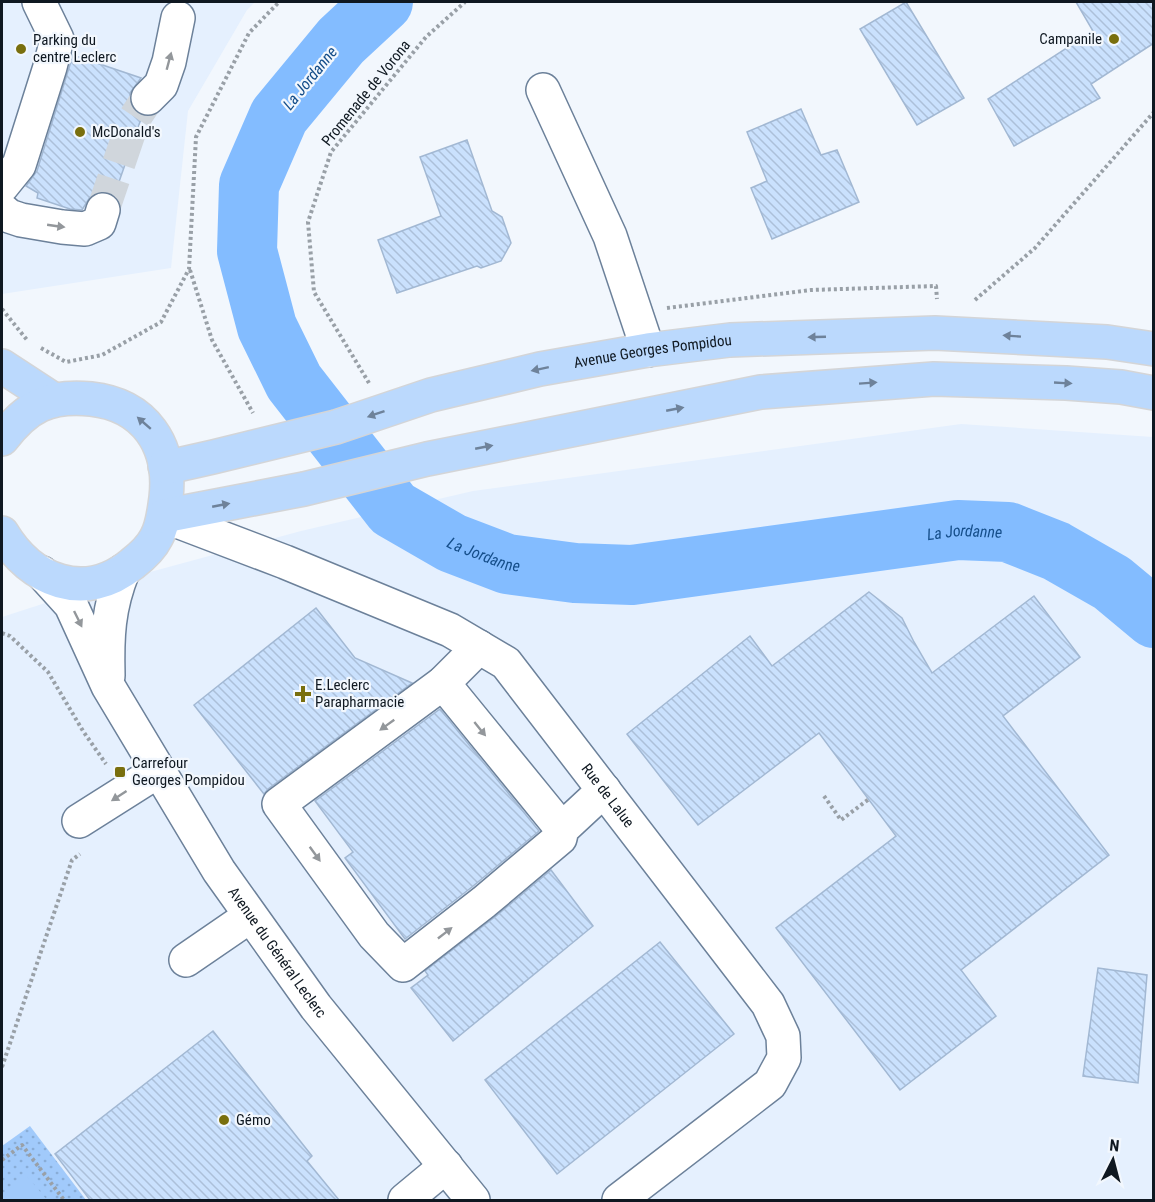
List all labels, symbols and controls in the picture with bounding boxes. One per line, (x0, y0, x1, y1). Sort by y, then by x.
place label: Campanile (1039, 30, 1102, 48)
place label: Parking du centre Leclerc (33, 31, 117, 66)
marker: Campanile (1107, 32, 1121, 46)
street label: Promenade de Vorona (318, 36, 414, 150)
marker: Parking du centre Leclerc (14, 42, 28, 56)
water label: La Jordanne (279, 43, 341, 113)
one-way arrow (164, 52, 174, 70)
place label: McDonald's (92, 123, 161, 141)
marker: McDonald's (73, 125, 87, 139)
one-way arrow (46, 221, 65, 230)
street label: Avenue Georges Pompidou (572, 331, 733, 372)
one-way arrow (1002, 331, 1021, 341)
one-way arrow (807, 332, 826, 341)
one-way arrow (530, 365, 549, 374)
one-way arrow (859, 378, 878, 387)
one-way arrow (1053, 378, 1072, 387)
one-way arrow (666, 404, 685, 413)
one-way arrow (367, 409, 385, 419)
one-way arrow (136, 416, 152, 429)
one-way arrow (475, 442, 494, 451)
one-way arrow (212, 500, 231, 509)
water label: La Jordanne (926, 520, 1003, 544)
water label: La Jordanne (444, 533, 521, 575)
one-way arrow (73, 610, 82, 627)
place label: E.Leclerc Parapharmacie (315, 676, 404, 711)
marker: E.Leclerc Parapharmacie (296, 687, 310, 701)
one-way arrow (379, 719, 395, 731)
one-way arrow (473, 721, 486, 736)
place label: Carrefour Georges Pompidou (132, 754, 245, 789)
street label: Rue de Lalue (578, 760, 638, 831)
marker: Carrefour Georges Pompidou (113, 765, 127, 779)
one-way arrow (111, 790, 127, 802)
one-way arrow (309, 846, 321, 861)
street label: Avenue du Général Leclerc (224, 884, 330, 1021)
one-way arrow (437, 927, 452, 939)
place label: Gémo (236, 1111, 271, 1129)
marker: Gémo (217, 1113, 231, 1127)
north arrow (1083, 1130, 1143, 1190)
text: N (1109, 1136, 1120, 1156)

